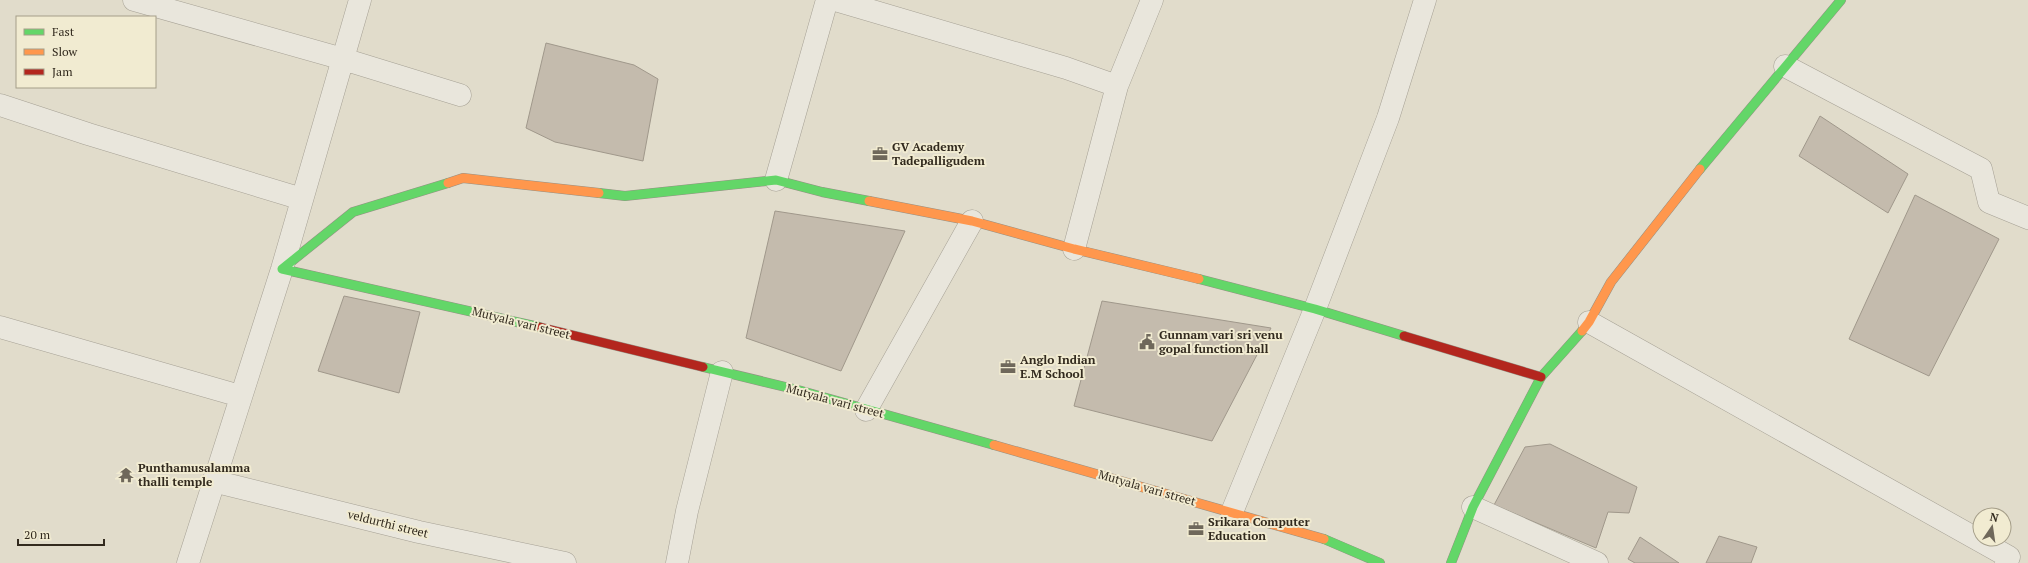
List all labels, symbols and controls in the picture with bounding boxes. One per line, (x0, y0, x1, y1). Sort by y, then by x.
legend (16, 16, 156, 88)
text: Fast (52, 24, 75, 39)
text: Slow (52, 44, 78, 59)
text: Jam (52, 64, 73, 79)
place label: GV Academy Tadepalligudem (892, 139, 985, 168)
office icon: GV Academy Tadepalligudem (871, 145, 889, 163)
street label: Mutyala vari street (471, 303, 572, 342)
place label: Gunnam vari sri venu gopal function hall (1159, 327, 1283, 356)
public building icon: Gunnam vari sri venu gopal function hall (1138, 333, 1156, 351)
place label: Anglo Indian E.M School (1020, 352, 1096, 381)
office icon: Anglo Indian E.M School (999, 358, 1017, 376)
street label: Mutyala vari street (785, 380, 886, 421)
place label: Punthamusalamma thalli temple (138, 460, 250, 489)
temple icon: Punthamusalamma thalli temple (117, 466, 135, 484)
street label: Mutyala vari street (1097, 466, 1198, 509)
street label: veldurthi street (345, 506, 430, 541)
north arrow (1972, 507, 2012, 547)
text: N (1989, 509, 2001, 525)
place label: Srikara Computer Education (1208, 514, 1310, 543)
office icon: Srikara Computer Education (1187, 520, 1205, 538)
scale bar (18, 521, 104, 547)
text: 20 m (24, 527, 51, 542)

